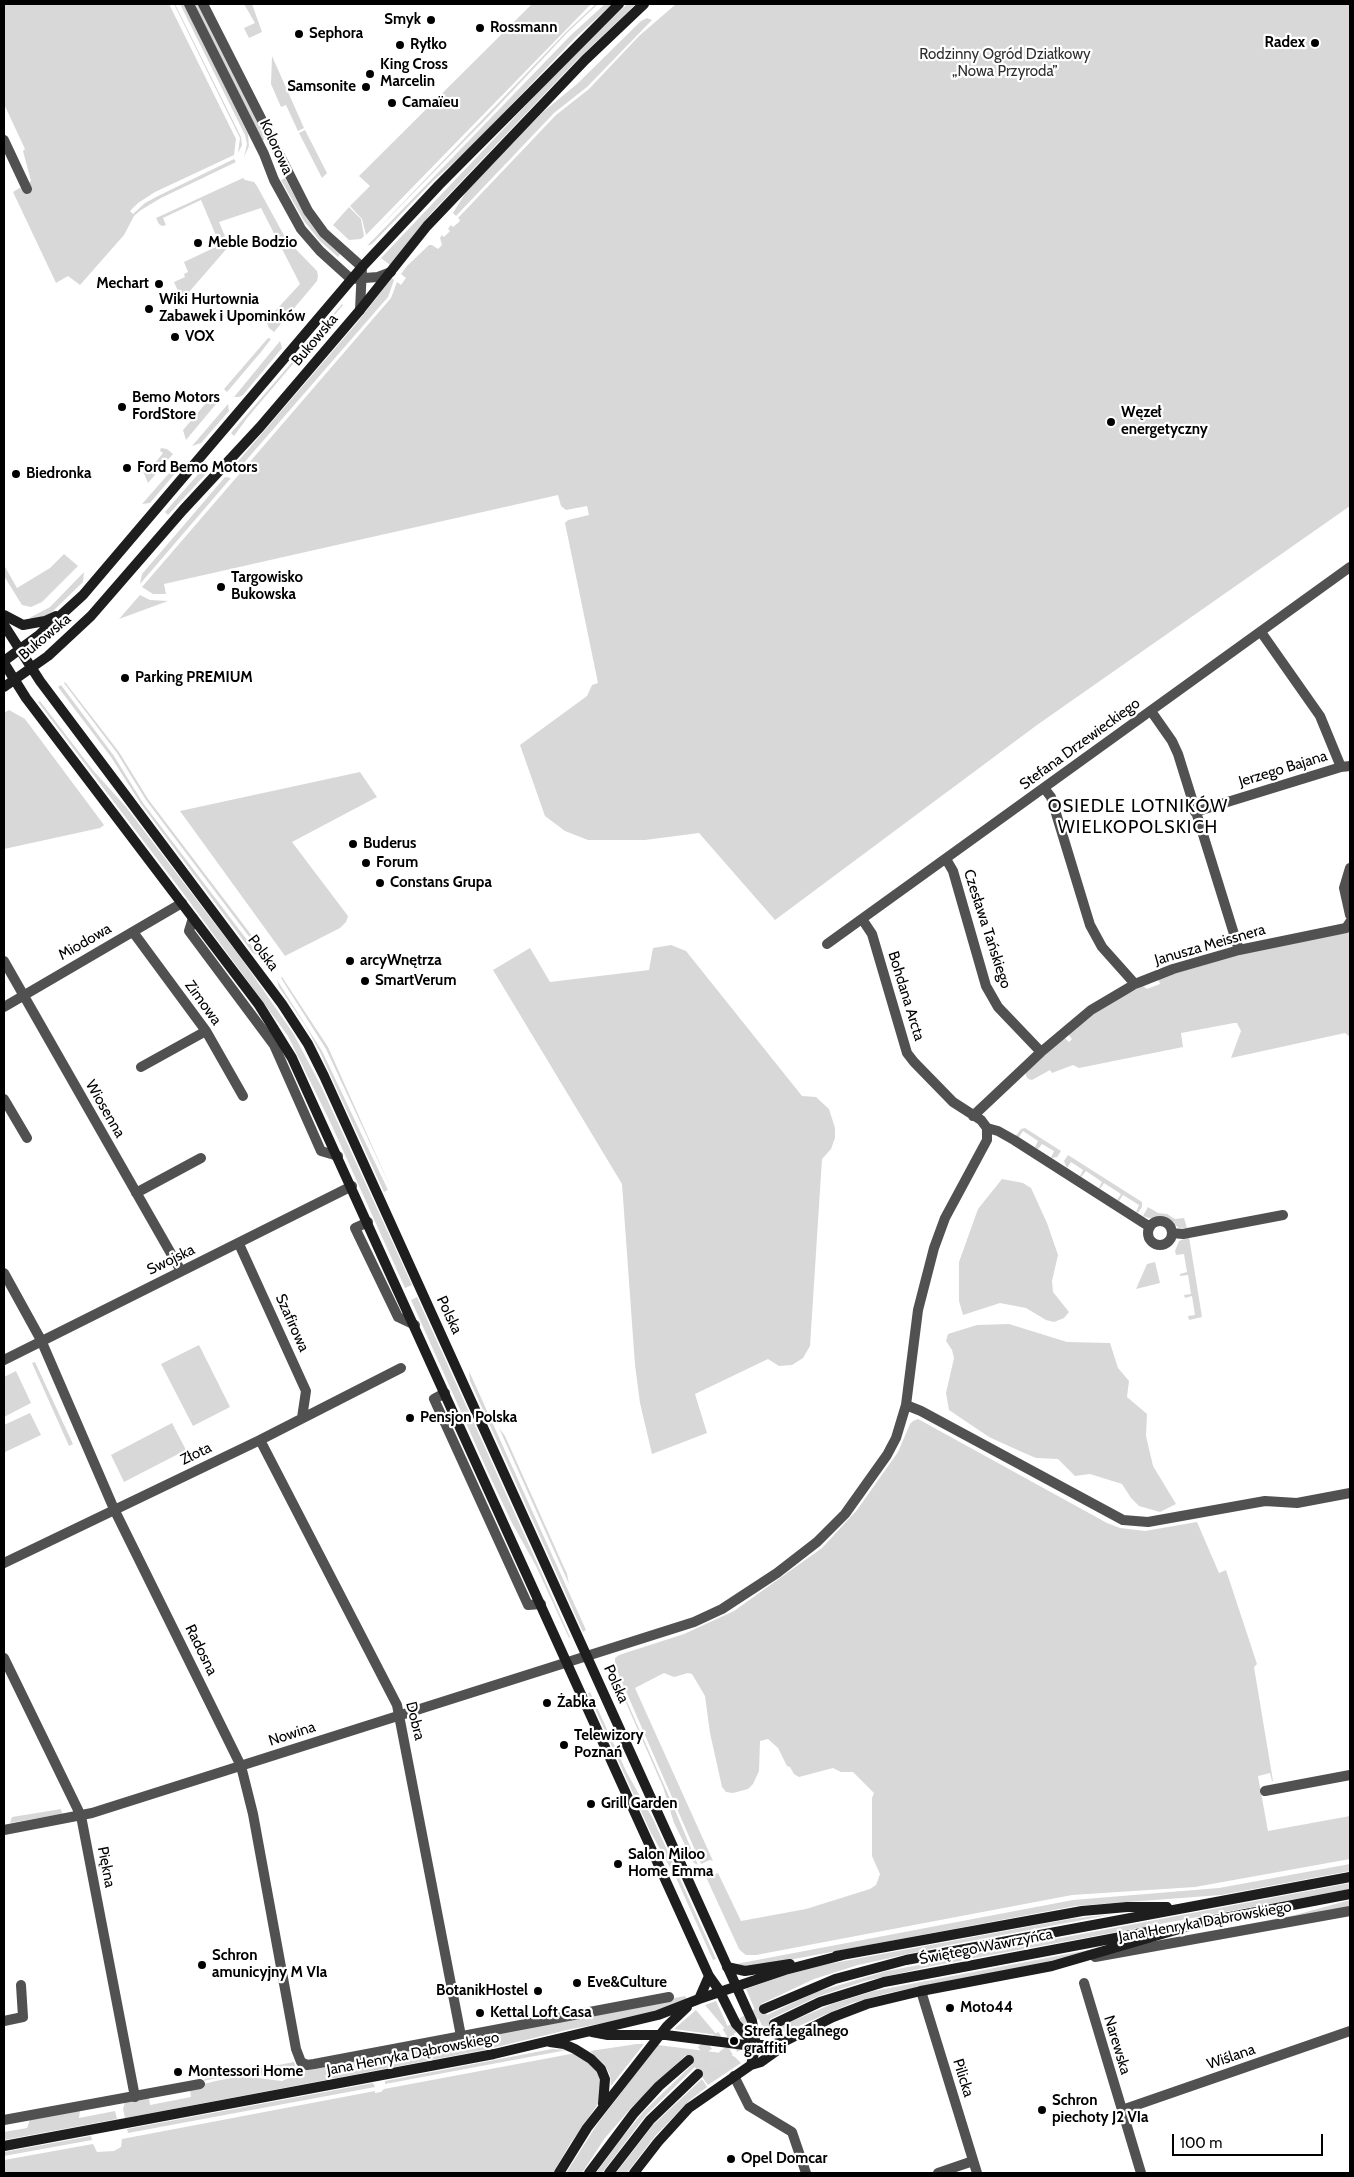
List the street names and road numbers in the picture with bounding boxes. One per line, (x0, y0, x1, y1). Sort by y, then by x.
street label: Kolorowa (255, 117, 297, 177)
street label: Bukowska (288, 310, 342, 370)
street label: Bukowska (15, 610, 75, 664)
street label: Stefana Drzewieckiego (1016, 694, 1144, 794)
street label: Jerzego Bajana (1236, 747, 1330, 791)
street label: Czesława Tańskiego (959, 867, 1015, 991)
street label: Miodowa (55, 920, 115, 964)
street label: Janusza Meissnera (1153, 921, 1267, 969)
street label: Polska (244, 932, 282, 974)
street label: Bohdana Arcta (884, 949, 928, 1043)
street label: Zimowa (181, 977, 225, 1029)
street label: Wiosenna (81, 1077, 129, 1141)
street label: Swojska (144, 1241, 198, 1279)
street label: Szafirowa (271, 1291, 313, 1355)
street label: Polska (432, 1293, 466, 1337)
street label: Złota (178, 1439, 214, 1469)
street label: Radosna (181, 1622, 221, 1678)
street label: Polska (600, 1662, 632, 1706)
street label: Dobra (402, 1700, 428, 1742)
street label: Nowina (266, 1718, 318, 1750)
street label: Piękna (93, 1845, 119, 1889)
street label: Jana Henryka Dąbrowskiego (1117, 1898, 1293, 1946)
street label: Świętego Wawrzyńca (918, 1925, 1054, 1969)
street label: Narewska (1100, 2013, 1134, 2077)
street label: Jana Henryka Dąbrowskiego (325, 2028, 501, 2080)
street label: Wiślana (1205, 2040, 1257, 2074)
street label: Pilicka (949, 2057, 977, 2099)

